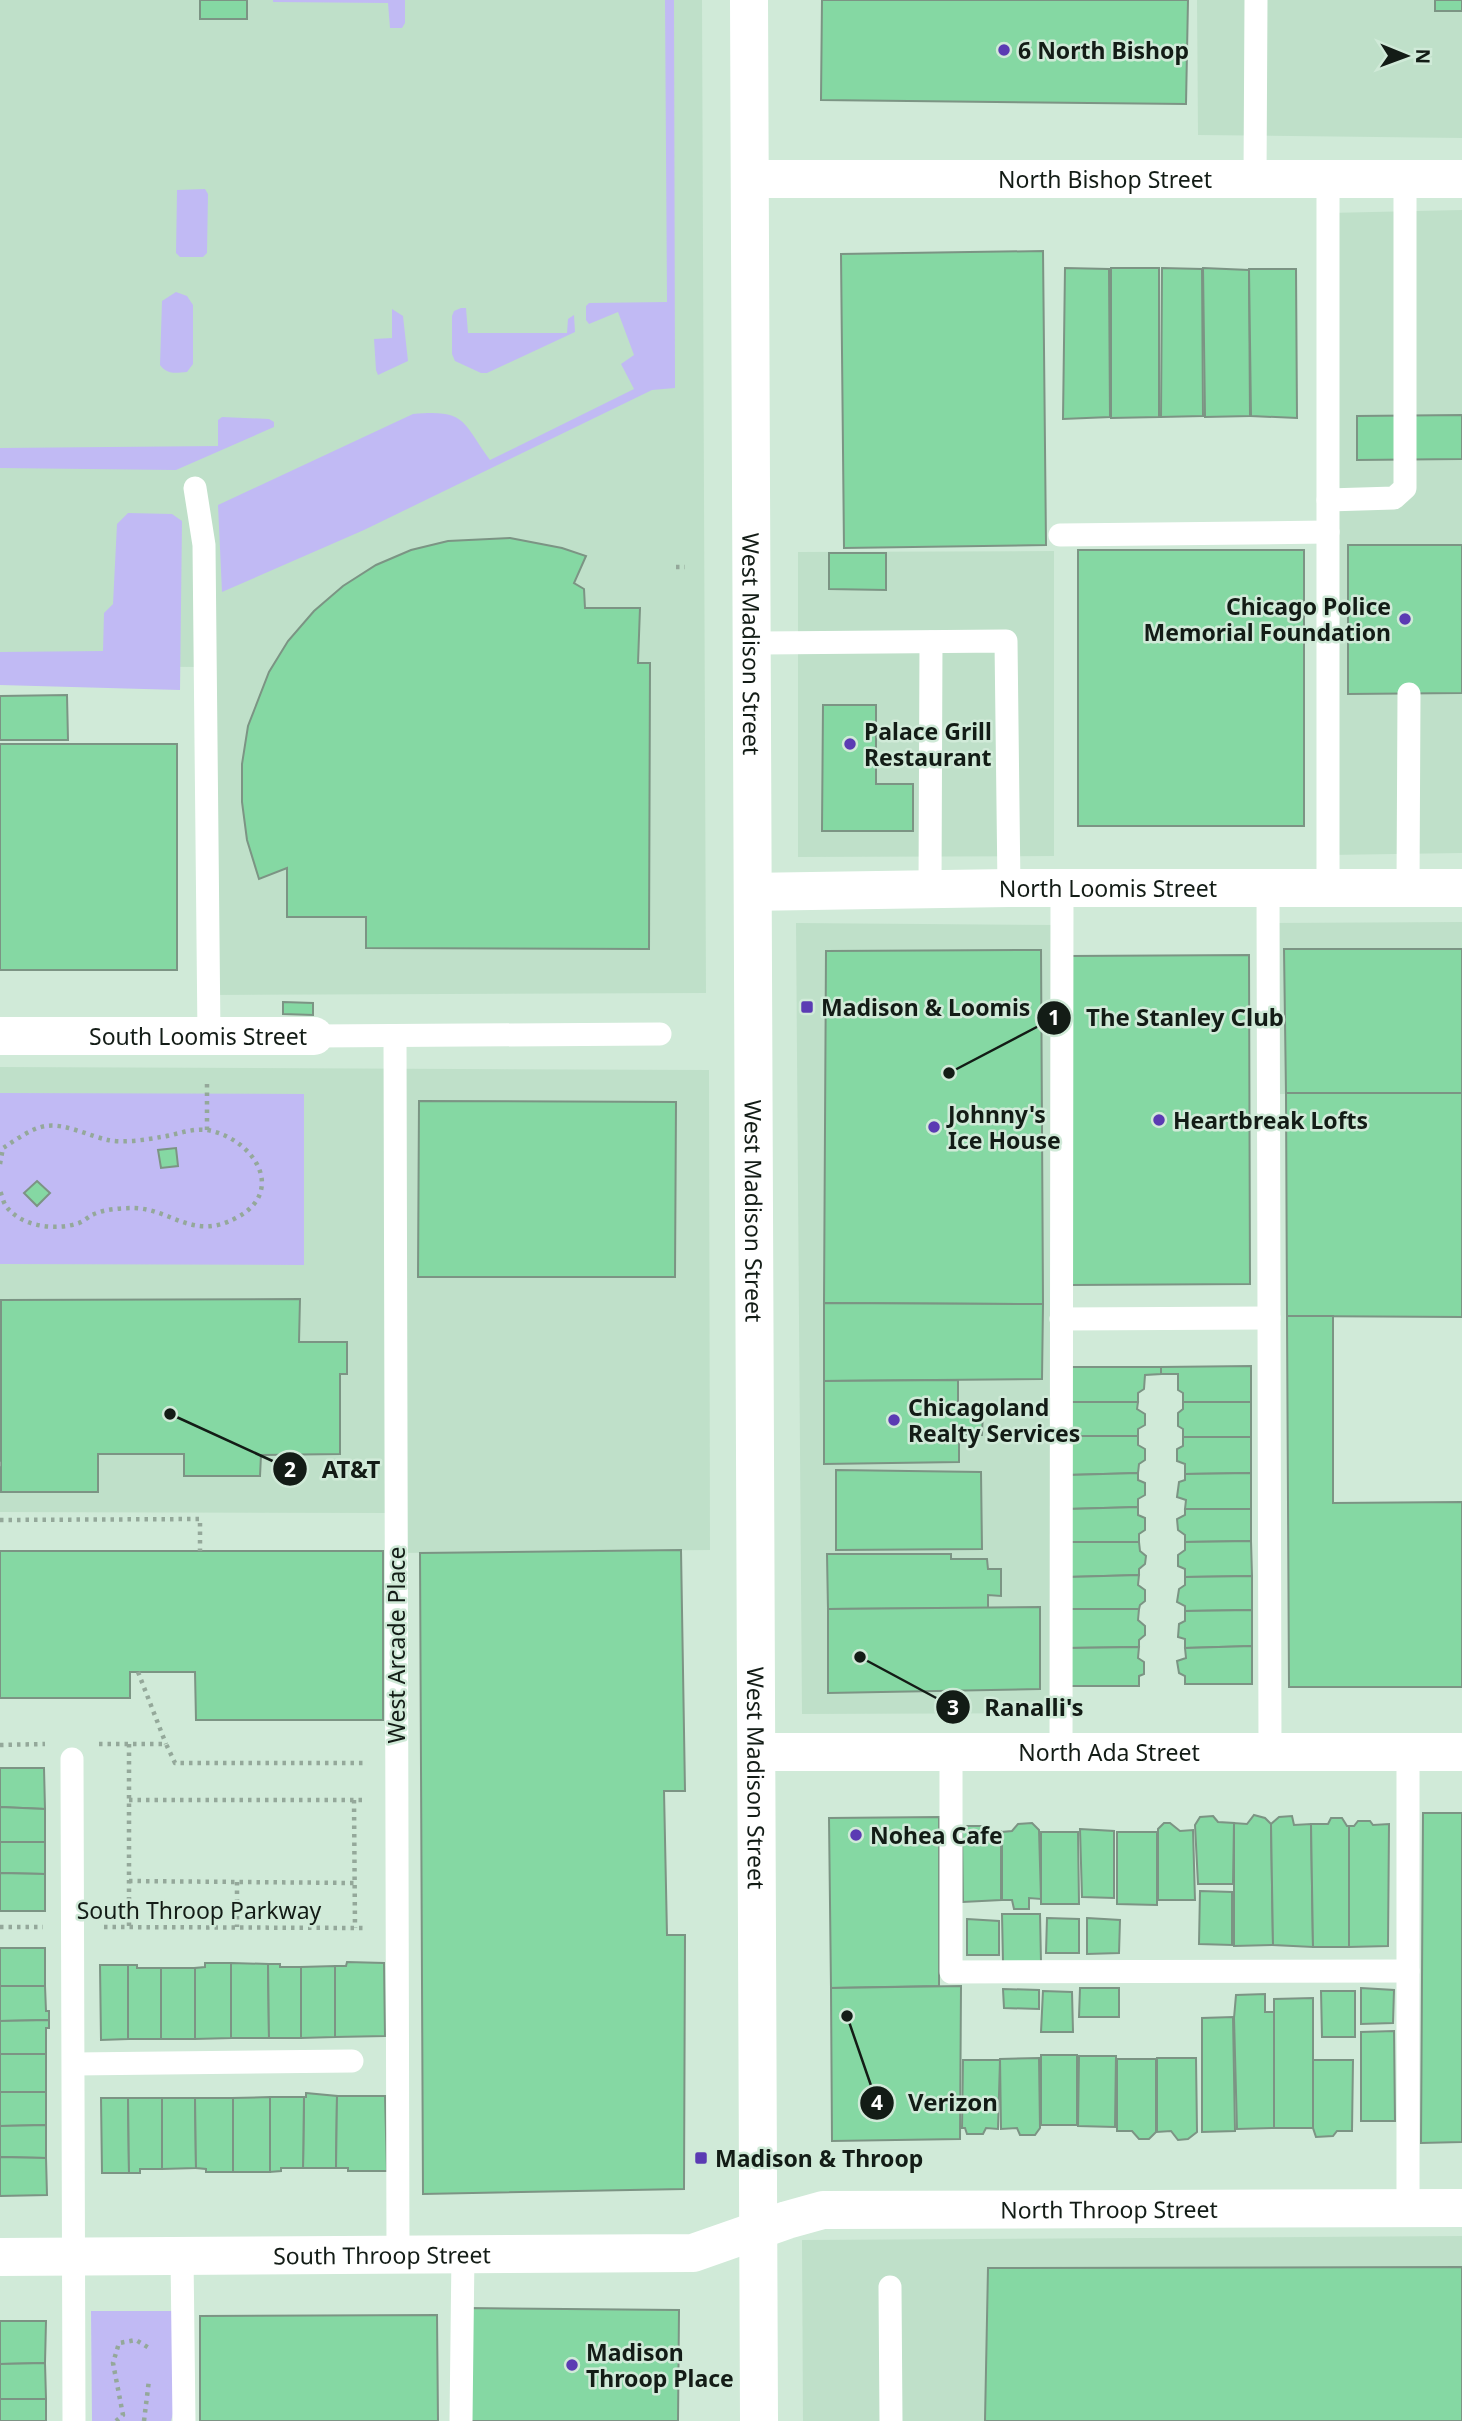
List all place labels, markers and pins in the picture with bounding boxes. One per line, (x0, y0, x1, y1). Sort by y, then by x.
place label: 6 North Bishop (1018, 34, 1189, 66)
marker: 6 North Bishop (996, 42, 1012, 58)
place label: Chicago Police Memorial Foundation (1144, 590, 1391, 648)
marker: Chicago Police Memorial Foundation (1397, 611, 1413, 627)
place label: Palace Grill Restaurant (864, 715, 992, 773)
marker: Palace Grill Restaurant (842, 736, 858, 752)
place label: Madison & Loomis (821, 991, 1030, 1023)
callout: The Stanley Club (1037, 995, 1297, 1040)
marker: Madison & Loomis (799, 999, 815, 1015)
place label: Johnny's Ice House (946, 1098, 1061, 1156)
place label: Heartbreak Lofts (1173, 1104, 1368, 1136)
marker: Heartbreak Lofts (1151, 1112, 1167, 1128)
marker: Johnny's Ice House (926, 1119, 942, 1135)
place label: Chicagoland Realty Services (908, 1391, 1080, 1449)
marker: Chicagoland Realty Services (886, 1412, 902, 1428)
callout: AT&T (273, 1447, 395, 1492)
callout: Ranalli's (935, 1685, 1098, 1730)
place label: Nohea Cafe (870, 1819, 1003, 1851)
marker: Nohea Cafe (848, 1827, 864, 1843)
callout: Verizon (859, 2080, 1012, 2125)
place label: Madison & Throop (715, 2142, 923, 2174)
marker: Madison & Throop (693, 2150, 709, 2166)
place label: Madison Throop Place (586, 2336, 734, 2394)
marker: Madison Throop Place (564, 2357, 580, 2373)

